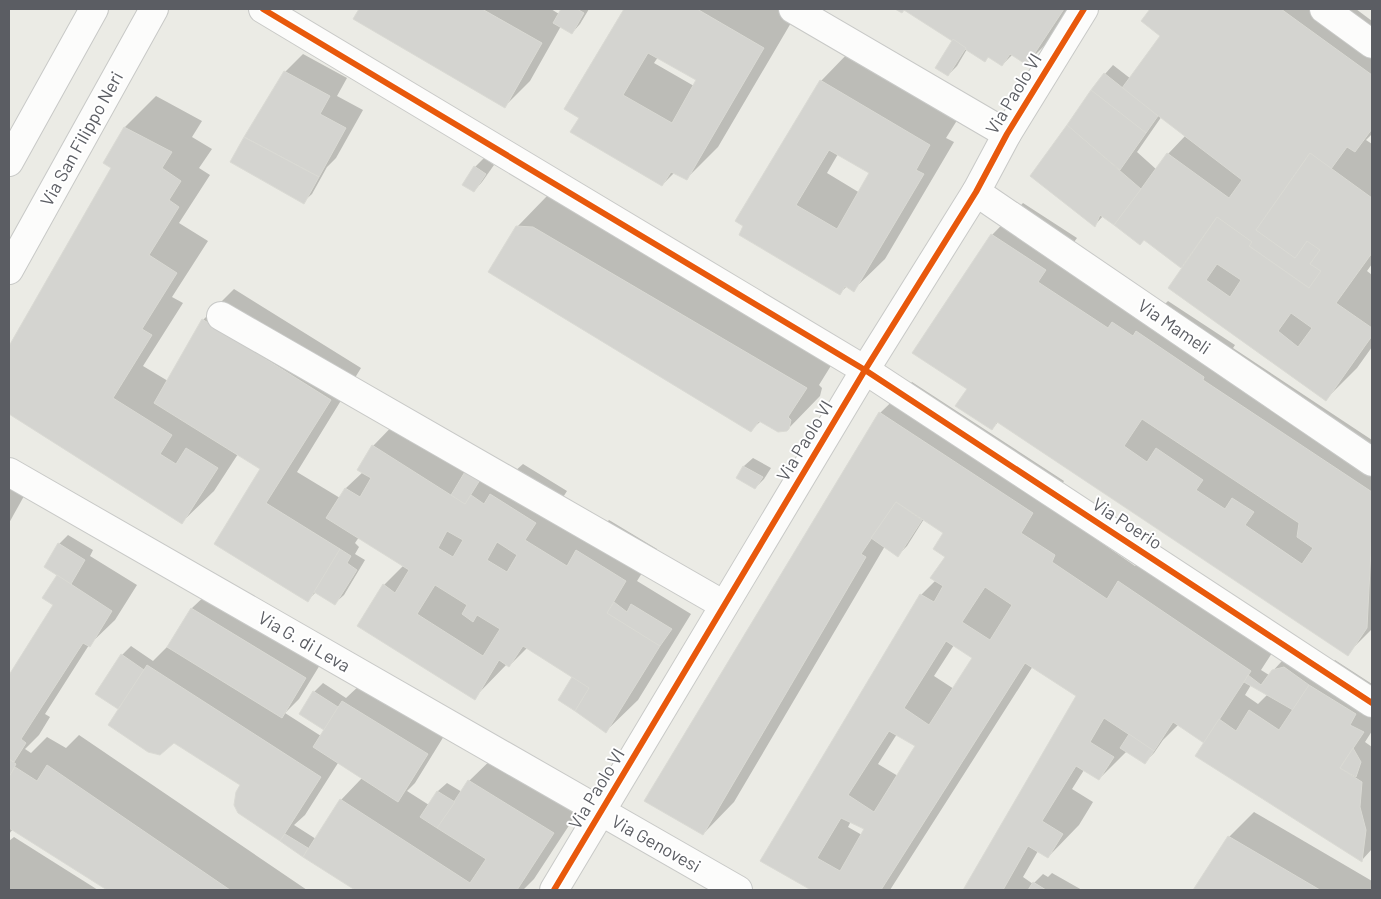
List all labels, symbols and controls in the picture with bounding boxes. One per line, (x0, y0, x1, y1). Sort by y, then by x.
street label: Via Paolo VI (980, 49, 1046, 138)
street label: Via San Filippo Neri (35, 67, 127, 210)
street label: Via Mameli (1134, 294, 1215, 359)
street label: Via Paolo VI (771, 396, 837, 485)
street label: Via Poerio (1089, 493, 1167, 554)
street label: Via G. di Leva (255, 606, 354, 676)
street label: Via Paolo VI (563, 744, 629, 833)
street label: Via Genovesi (608, 810, 705, 877)

